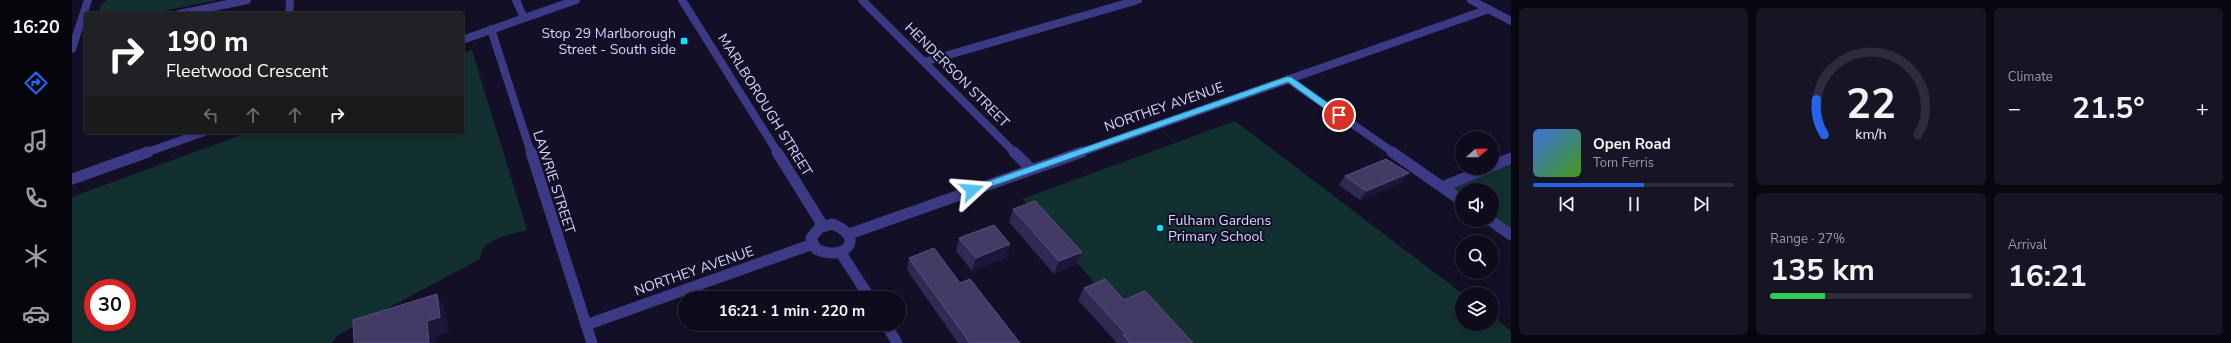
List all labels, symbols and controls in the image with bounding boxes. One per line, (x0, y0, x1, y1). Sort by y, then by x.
text: 16:20 (12, 15, 60, 39)
street label: HENDERSON STREET (900, 18, 1014, 132)
text: 190 m (166, 23, 249, 61)
place label: Stop 29 Marlborough Street - South side (541, 24, 676, 59)
icon: right (100, 28, 152, 80)
street label: MARLBOROUGH STREET (713, 30, 817, 180)
marker: Stop 29 Marlborough Street - South side (679, 36, 689, 46)
text: Fleetwood Crescent (166, 59, 328, 83)
text: Climate (2008, 68, 2053, 86)
icon: directions (22, 69, 50, 97)
text: 22 (1846, 75, 1896, 132)
street label: NORTHEY AVENUE (1102, 78, 1226, 136)
text: 21.5° (2072, 88, 2145, 129)
text: − (2008, 94, 2021, 124)
text: + (2196, 94, 2209, 124)
pin (1322, 98, 1356, 132)
icon: left (200, 104, 222, 126)
icon: ahead (242, 104, 264, 126)
icon: ahead (284, 104, 306, 126)
icon: right (326, 104, 348, 126)
icon: arrive (1328, 104, 1350, 126)
text: km/h (1855, 124, 1887, 143)
icon: music (22, 127, 50, 155)
street label: LAWRIE STREET (528, 128, 580, 237)
north arrow (1455, 131, 1499, 175)
map controls (1455, 131, 1499, 331)
text: Open Road (1593, 134, 1671, 154)
text: Tom Ferris (1593, 154, 1654, 172)
position arrow (951, 169, 993, 211)
button: sound (1455, 183, 1499, 227)
icon: phone (22, 184, 50, 212)
icon: previous (1556, 193, 1578, 215)
icon: pause (1623, 193, 1645, 215)
icon: next (1690, 193, 1712, 215)
place label: Fulham Gardens Primary School (1168, 211, 1272, 246)
marker: Fulham Gardens Primary School (1155, 223, 1165, 233)
text: Range · 27% (1770, 230, 1845, 248)
button: search (1455, 235, 1499, 279)
text: Arrival (2008, 236, 2047, 254)
icon: climate (22, 242, 50, 270)
street label: NORTHEY AVENUE (632, 242, 756, 300)
text: 135 km (1770, 250, 1875, 291)
text: 16:21 (2008, 256, 2087, 297)
speed limit sign: 30 (84, 279, 136, 331)
button: layers (1455, 287, 1499, 331)
icon: car (22, 300, 50, 328)
text: 16:21 · 1 min · 220 m (719, 301, 865, 321)

